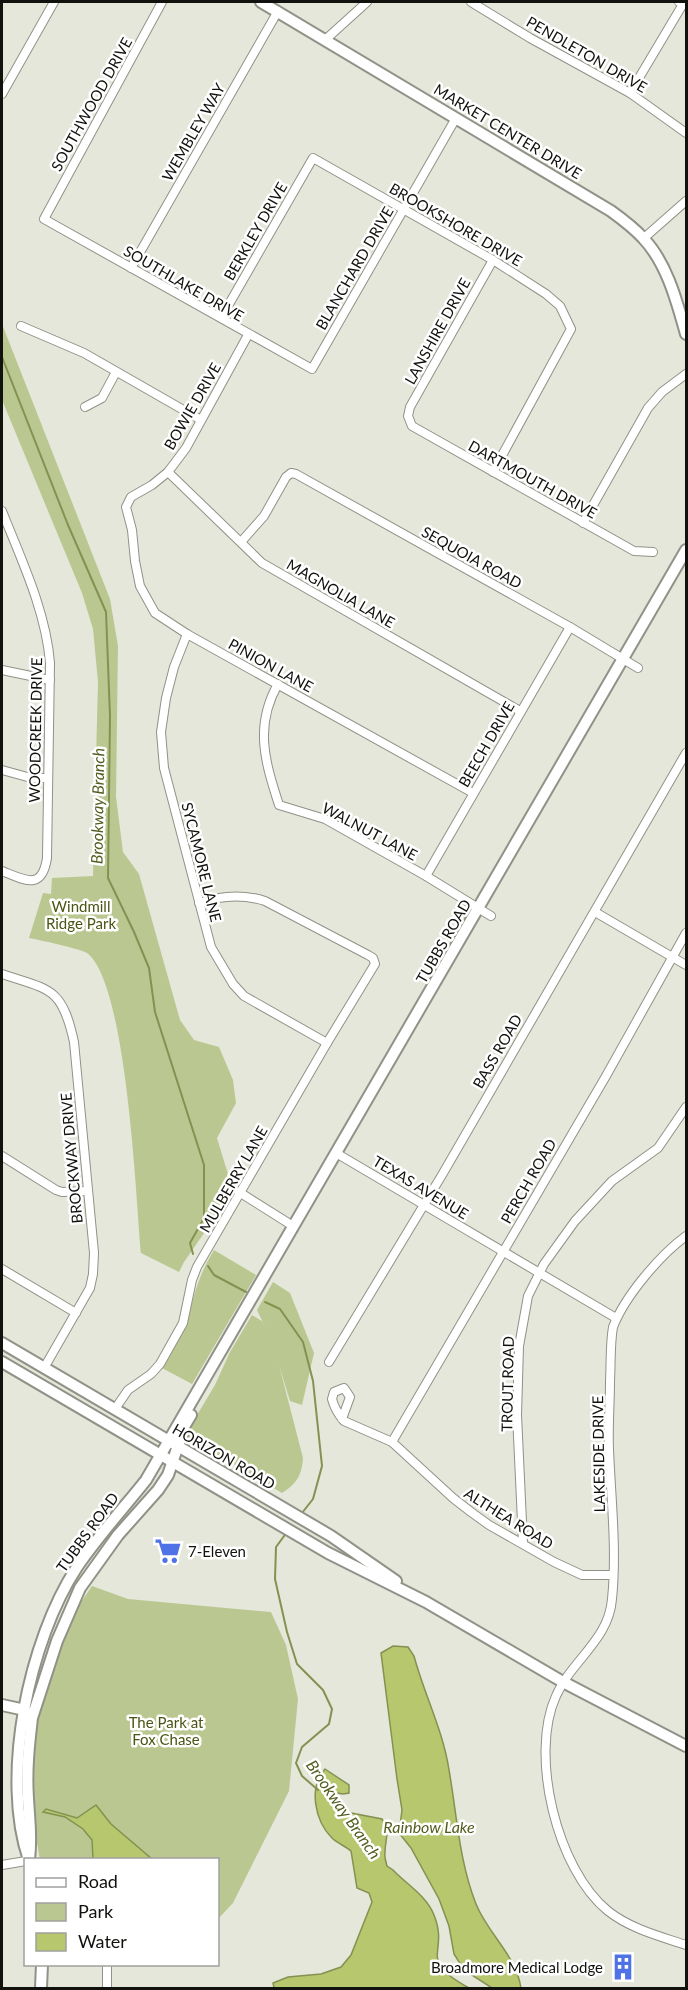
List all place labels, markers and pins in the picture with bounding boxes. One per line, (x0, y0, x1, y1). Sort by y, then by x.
supermarket icon: 7-Eleven (153, 1536, 183, 1566)
place label: 7-Eleven (188, 1542, 246, 1560)
building icon: Broadmore Medical Lodge (608, 1952, 638, 1982)
place label: Broadmore Medical Lodge (431, 1958, 603, 1976)

